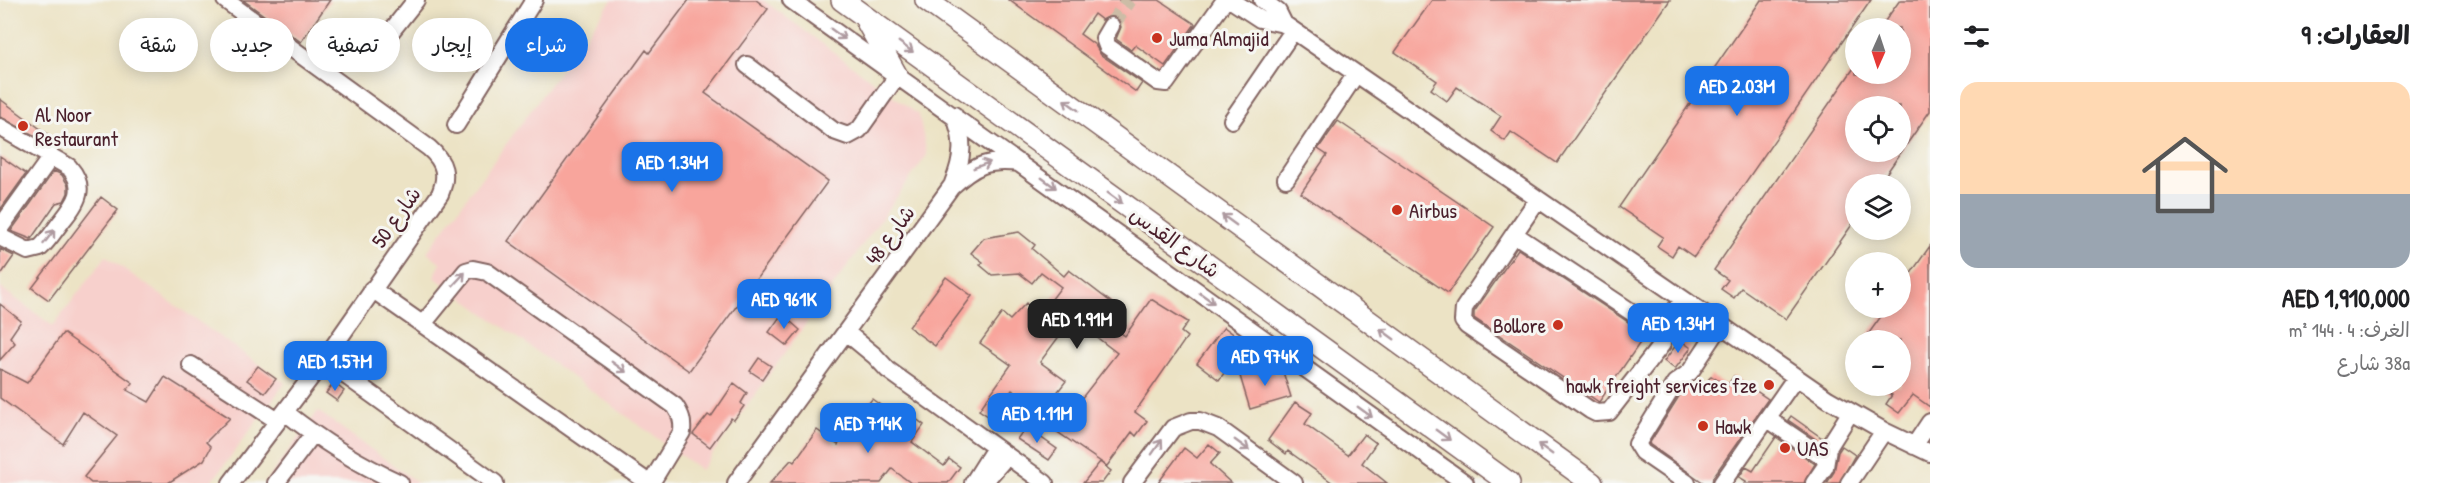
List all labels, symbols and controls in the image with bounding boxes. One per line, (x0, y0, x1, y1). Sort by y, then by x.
text: العقارات: 9 (2301, 17, 2410, 52)
chip: شقة (119, 18, 198, 72)
chip: جديد (210, 18, 294, 72)
chip: تصفية (306, 18, 400, 72)
chip: إيجار (412, 18, 493, 72)
chip: شراء (505, 18, 588, 72)
north arrow (1845, 18, 1911, 84)
map controls (1845, 18, 1911, 396)
icon: filters (1960, 20, 1993, 53)
place label: Juma Almajid (1169, 24, 1269, 53)
one-way arrow (830, 28, 846, 40)
marker: Juma Almajid (1150, 31, 1164, 45)
one-way arrow (897, 41, 913, 53)
pin: AED 2.03M (1668, 66, 1806, 117)
text: AED 2.03M (1699, 72, 1775, 99)
button: locate (1845, 96, 1911, 162)
one-way arrow (1064, 99, 1080, 111)
place label: Al Noor Restaurant (35, 100, 119, 153)
marker: Al Noor Restaurant (16, 119, 30, 133)
icon: home (2131, 121, 2239, 229)
pin: AED 1.34M (603, 142, 741, 193)
text: AED 1.34M (636, 148, 708, 175)
one-way arrow (973, 159, 991, 170)
button: layers (1845, 174, 1911, 240)
one-way arrow (1040, 177, 1056, 190)
street label: شارع 50 (364, 181, 428, 254)
one-way arrow (1106, 192, 1122, 204)
place label: Airbus (1409, 196, 1457, 225)
street label: شارع 48 (859, 199, 922, 271)
street label: شارع القدس (1123, 199, 1226, 285)
marker: Airbus (1390, 203, 1404, 217)
one-way arrow (1222, 213, 1238, 226)
one-way arrow (43, 230, 56, 246)
button: + (1845, 252, 1911, 318)
one-way arrow (452, 271, 466, 286)
pin: AED 961K (722, 279, 846, 330)
text: AED 1,910,000 (2282, 280, 2410, 315)
text: AED 961K (751, 285, 817, 312)
one-way arrow (1198, 292, 1214, 304)
pin: AED 1.91M (1008, 299, 1146, 350)
pin: AED 1.34M (1609, 303, 1747, 354)
text: AED 1.91M (1042, 305, 1112, 332)
text: AED 1.34M (1642, 309, 1714, 336)
place label: Bollore (1493, 311, 1546, 340)
text: الغرف: 4 · 144 m² (2289, 316, 2410, 343)
marker: Bollore (1551, 318, 1565, 332)
one-way arrow (1379, 328, 1395, 340)
button: − (1845, 330, 1911, 396)
pin: AED 974K (1203, 336, 1327, 387)
pin: AED 1.57M (266, 341, 404, 392)
text: AED 974K (1231, 342, 1299, 369)
text: AED 1.57M (298, 347, 372, 374)
text: 38a شارع (2337, 349, 2410, 376)
one-way arrow (611, 360, 627, 373)
place label: hawk freight services fze (1566, 371, 1757, 400)
marker: hawk freight services fze (1762, 378, 1776, 392)
pin: AED 1.11M (968, 393, 1106, 444)
text: AED 1.11M (1002, 399, 1072, 426)
pin: AED 714K (806, 403, 930, 454)
one-way arrow (1357, 406, 1373, 418)
text: AED 714K (834, 409, 902, 436)
place label: Hawk (1715, 412, 1752, 441)
marker: Hawk (1696, 419, 1710, 433)
one-way arrow (1435, 429, 1451, 442)
place label: UAS (1797, 434, 1829, 463)
one-way arrow (1151, 439, 1163, 456)
one-way arrow (1234, 439, 1250, 451)
marker: UAS (1778, 441, 1792, 455)
one-way arrow (1537, 443, 1553, 455)

